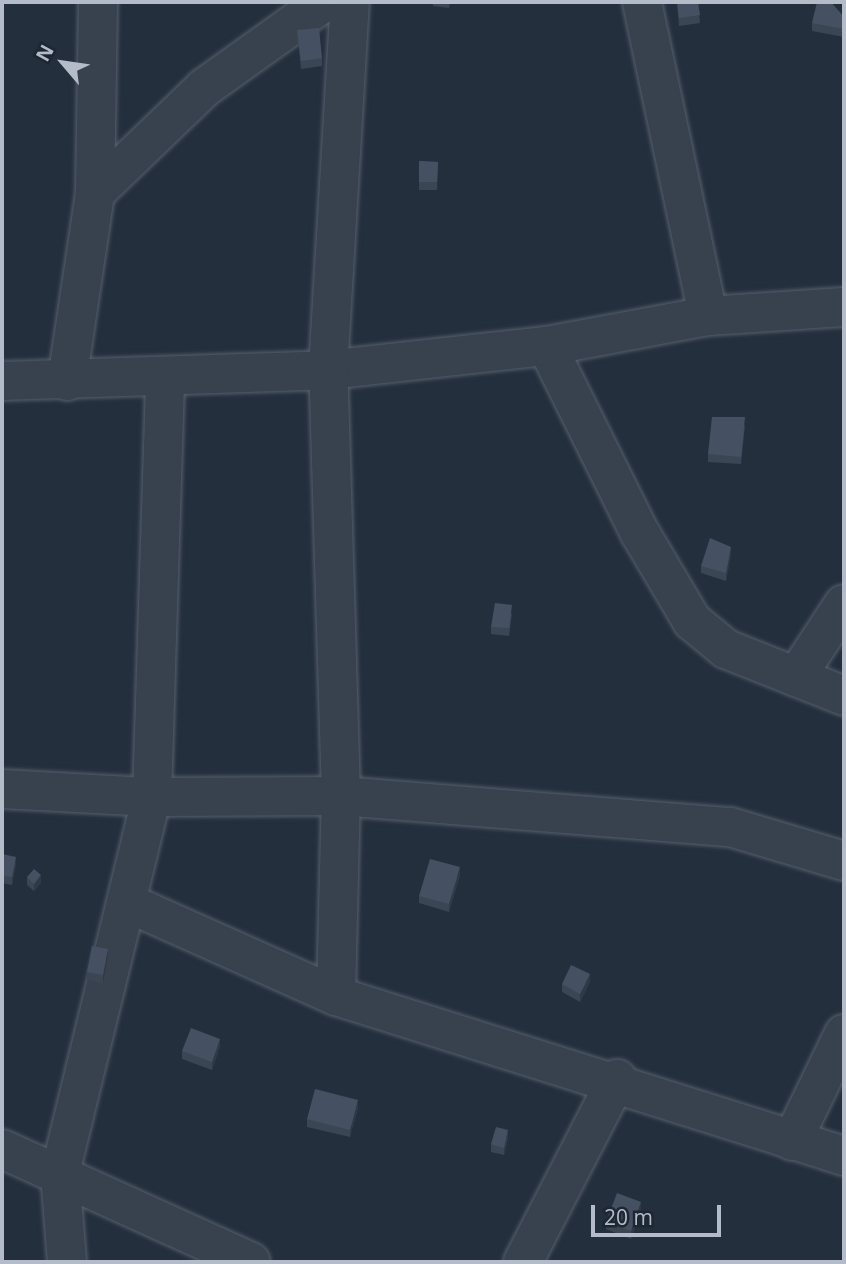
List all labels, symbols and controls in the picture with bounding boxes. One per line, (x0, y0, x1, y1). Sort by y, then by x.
north arrow (28, 28, 98, 98)
text: N (30, 40, 60, 66)
scale bar (594, 1190, 724, 1234)
text: 20 m (604, 1203, 653, 1231)

